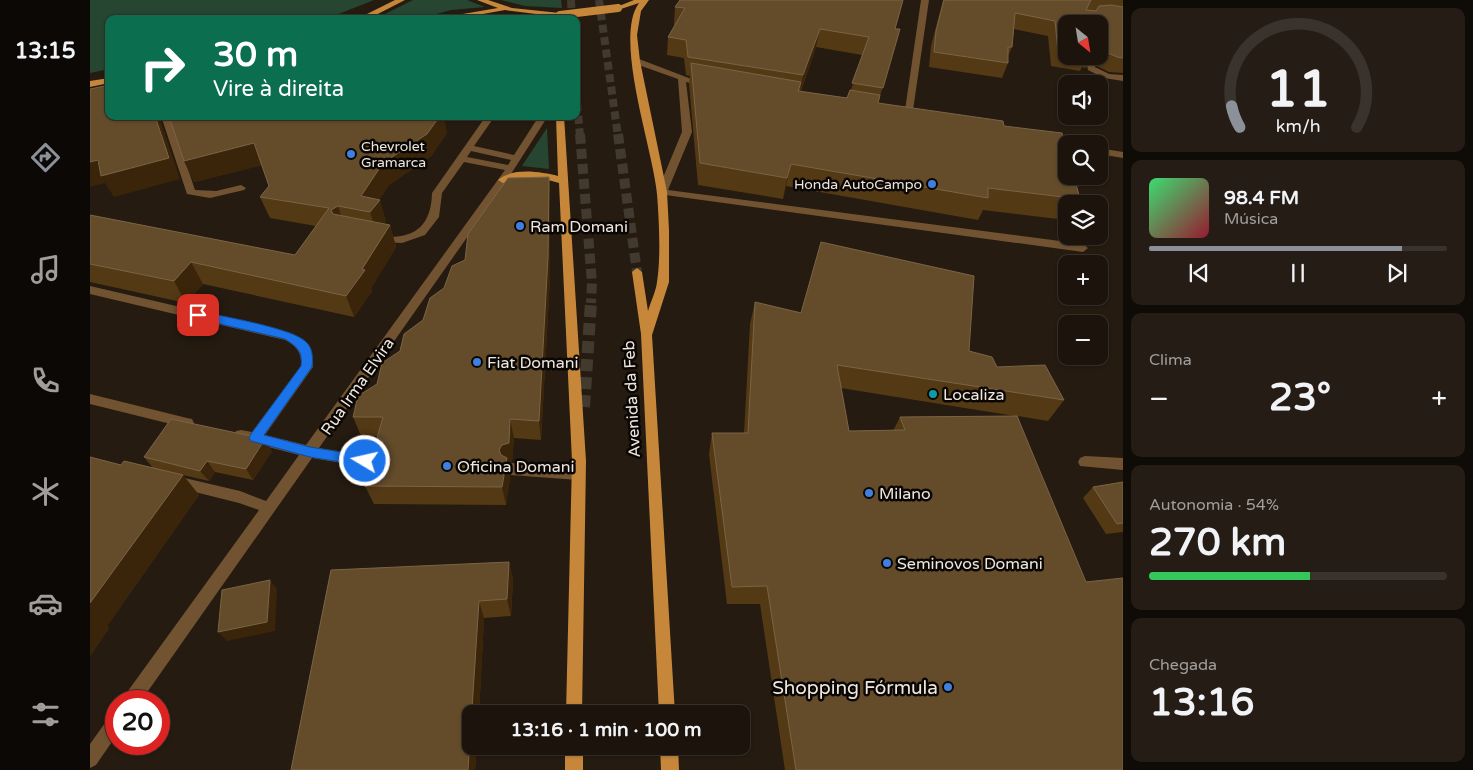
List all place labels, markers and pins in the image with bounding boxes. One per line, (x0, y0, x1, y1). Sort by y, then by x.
place label: Chevrolet Gramarca (361, 138, 426, 171)
marker: Chevrolet Gramarca (345, 148, 357, 160)
place label: Honda AutoCampo (794, 176, 922, 193)
marker: Honda AutoCampo (926, 178, 938, 190)
place label: Ram Domani (530, 217, 628, 237)
marker: Ram Domani (514, 220, 526, 232)
pin (177, 294, 219, 336)
place label: Fiat Domani (487, 353, 578, 373)
marker: Fiat Domani (471, 356, 483, 368)
place label: Localiza (943, 385, 1004, 405)
marker: Localiza (927, 388, 939, 400)
place label: Oficina Domani (457, 457, 574, 477)
marker: Oficina Domani (441, 460, 453, 472)
place label: Milano (879, 484, 931, 504)
marker: Milano (863, 487, 875, 499)
place label: Seminovos Domani (897, 554, 1043, 574)
marker: Seminovos Domani (881, 557, 893, 569)
place label: Shopping Fórmula (772, 677, 938, 699)
marker: Shopping Fórmula (942, 681, 954, 693)

